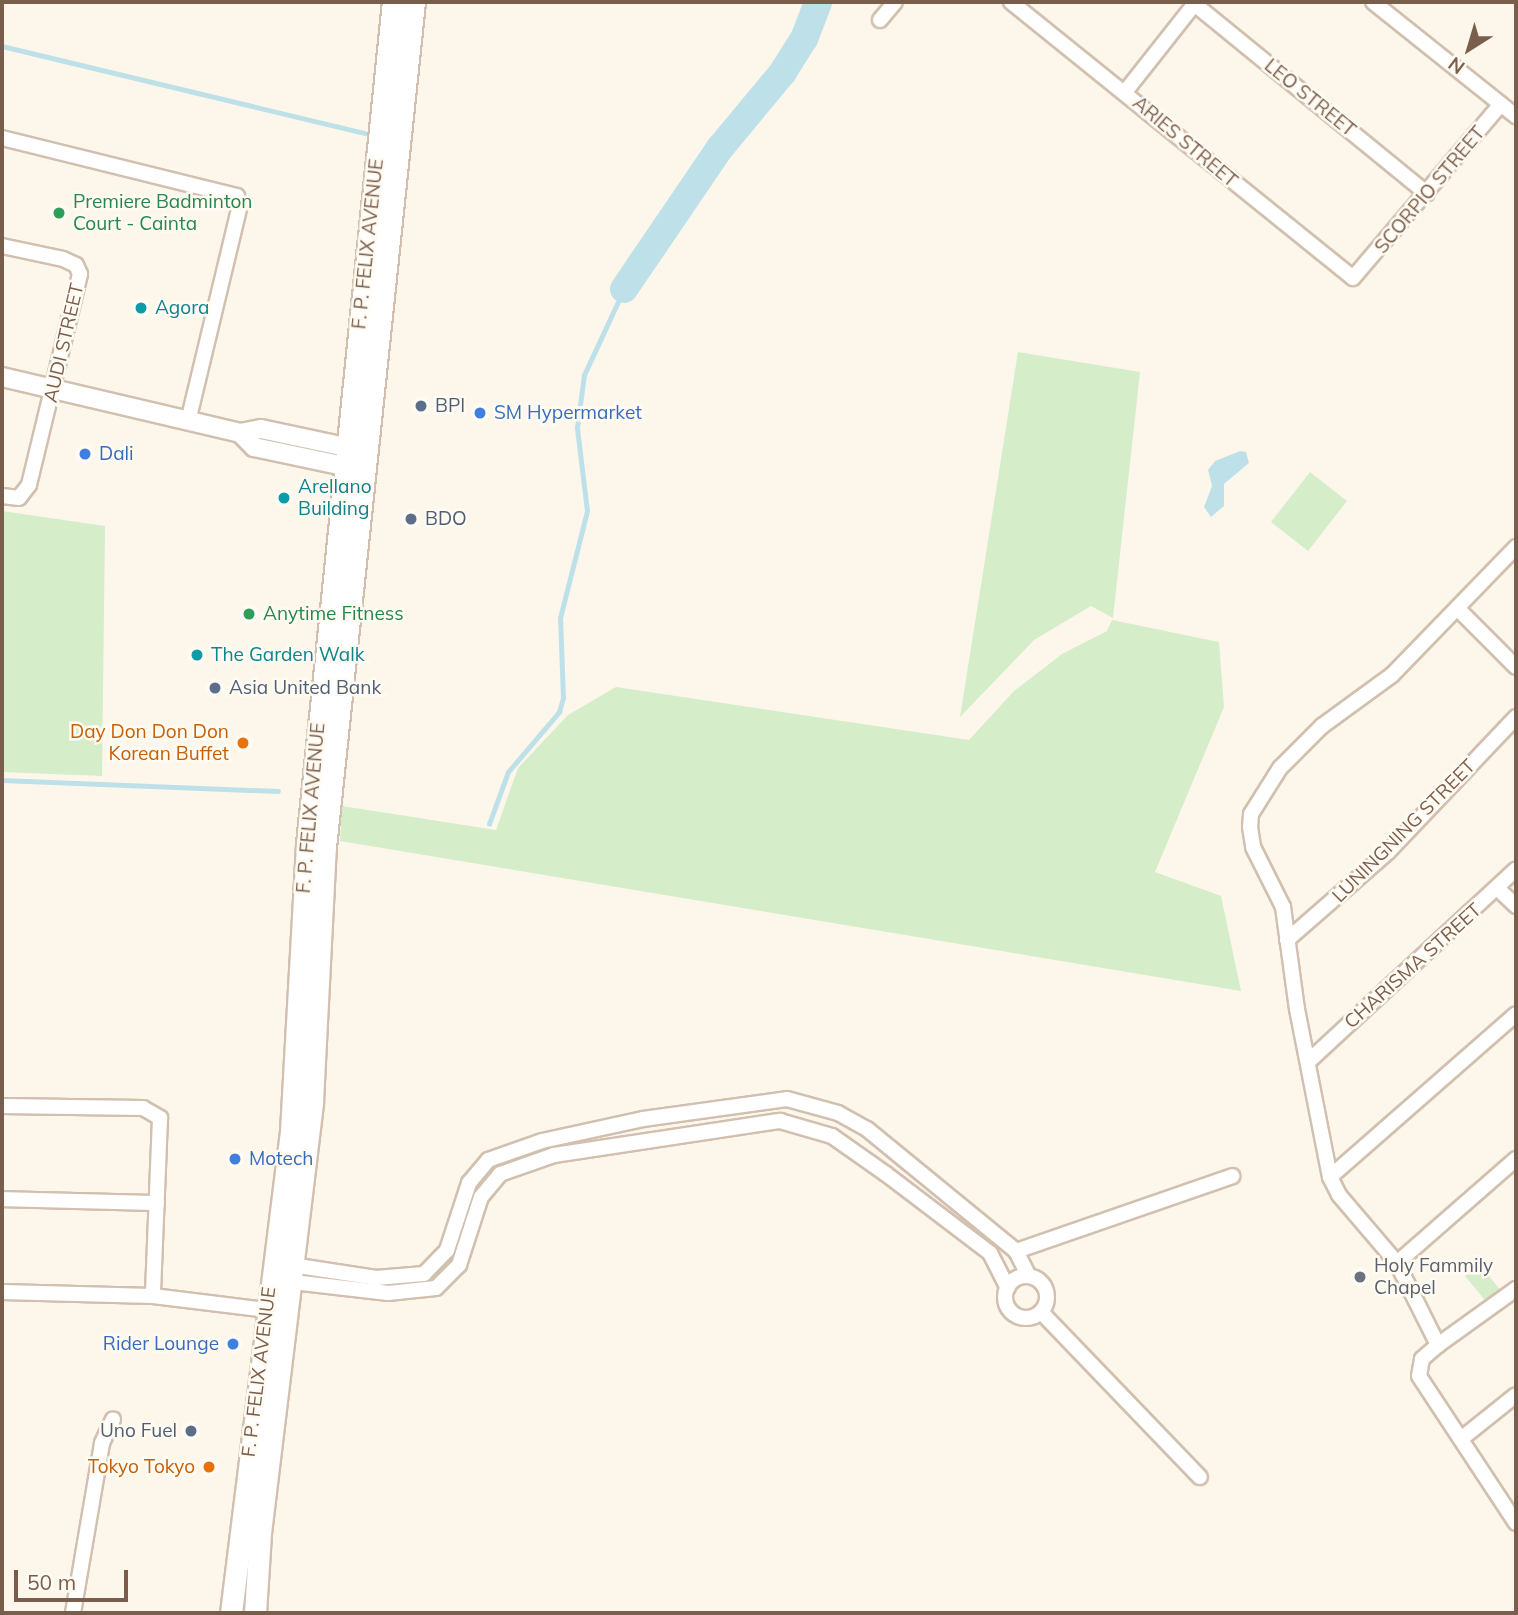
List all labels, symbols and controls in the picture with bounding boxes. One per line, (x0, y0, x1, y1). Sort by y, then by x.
north arrow (1434, 14, 1504, 84)
text: N (1443, 52, 1469, 80)
street label: LEO STREET (1260, 54, 1360, 142)
street label: ARIES STREET (1128, 92, 1242, 192)
street label: SCORPIO STREET (1370, 122, 1490, 258)
street label: F. P. FELIX AVENUE (348, 158, 388, 330)
place label: Premiere Badminton Court - Cainta (73, 191, 252, 235)
marker: Premiere Badminton Court - Cainta (51, 205, 67, 221)
street label: AUDI STREET (39, 281, 89, 405)
place label: Agora (155, 297, 209, 319)
marker: Agora (133, 300, 149, 316)
place label: BPI (435, 395, 465, 417)
marker: BPI (413, 398, 429, 414)
place label: SM Hypermarket (494, 402, 642, 424)
marker: SM Hypermarket (472, 405, 488, 421)
place label: Dali (99, 443, 134, 465)
marker: Dali (77, 446, 93, 462)
place label: Arellano Building (298, 476, 372, 520)
marker: Arellano Building (276, 490, 292, 506)
place label: BDO (425, 508, 467, 530)
marker: BDO (403, 511, 419, 527)
place label: Anytime Fitness (263, 603, 404, 625)
marker: Anytime Fitness (241, 606, 257, 622)
place label: The Garden Walk (211, 644, 365, 666)
marker: The Garden Walk (189, 647, 205, 663)
place label: Asia United Bank (229, 677, 381, 699)
marker: Asia United Bank (207, 680, 223, 696)
place label: Day Don Don Don Korean Buffet (70, 721, 229, 765)
street label: F. P. FELIX AVENUE (292, 722, 330, 894)
marker: Day Don Don Don Korean Buffet (235, 735, 251, 751)
street label: LUNINGNING STREET (1328, 755, 1480, 907)
street label: CHARISMA STREET (1340, 899, 1486, 1033)
place label: Motech (249, 1148, 313, 1170)
marker: Motech (227, 1151, 243, 1167)
place label: Holy Fammily Chapel (1374, 1255, 1493, 1299)
marker: Holy Fammily Chapel (1352, 1269, 1368, 1285)
street label: F. P. FELIX AVENUE (237, 1286, 281, 1458)
place label: Rider Lounge (103, 1333, 219, 1355)
marker: Rider Lounge (225, 1336, 241, 1352)
place label: Uno Fuel (100, 1420, 177, 1442)
marker: Uno Fuel (183, 1423, 199, 1439)
place label: Tokyo Tokyo (88, 1456, 195, 1478)
marker: Tokyo Tokyo (201, 1459, 217, 1475)
scale bar (18, 1556, 131, 1600)
text: 50 m (27, 1569, 76, 1595)

